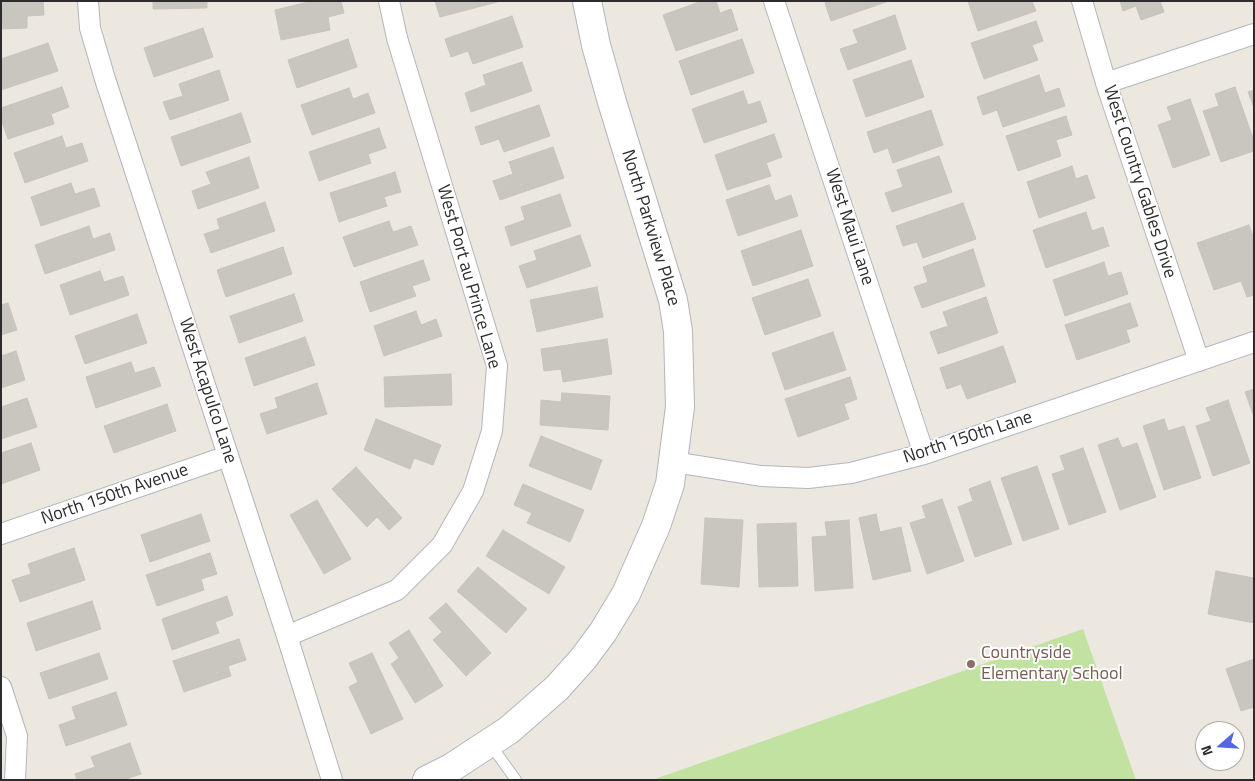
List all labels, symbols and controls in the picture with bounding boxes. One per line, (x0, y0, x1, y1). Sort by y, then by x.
street label: West Country Gables Drive (1098, 83, 1180, 281)
street label: North Parkview Place (616, 147, 684, 309)
street label: West Maui Lane (820, 166, 878, 288)
street label: West Port au Prince Lane (431, 183, 505, 371)
street label: West Acapulco Lane (173, 316, 241, 466)
street label: North 150th Lane (901, 407, 1035, 469)
street label: North 150th Avenue (39, 460, 191, 530)
place label: Countryside Elementary School (981, 643, 1123, 686)
marker: Countryside Elementary School (965, 658, 977, 670)
north arrow (1195, 721, 1245, 771)
text: N (1195, 743, 1218, 759)

